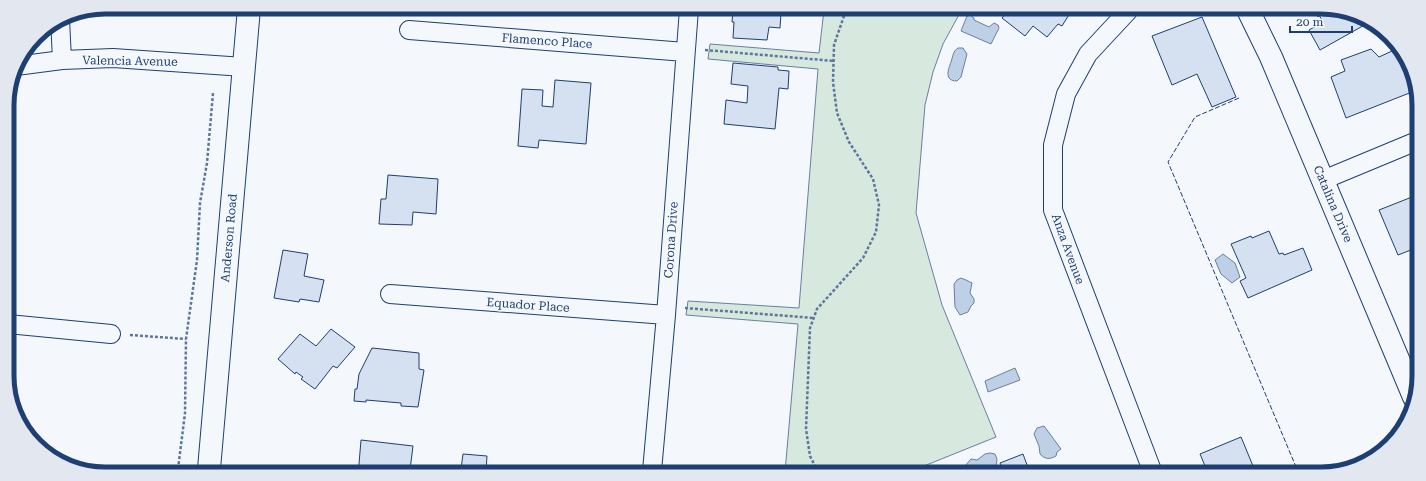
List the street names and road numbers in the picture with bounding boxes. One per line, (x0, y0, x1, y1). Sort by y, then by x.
street label: Flamenco Place (501, 31, 593, 51)
street label: Valencia Avenue (82, 53, 178, 69)
street label: Catalina Drive (1311, 163, 1356, 245)
street label: Anderson Road (218, 193, 240, 283)
street label: Corona Drive (661, 201, 681, 279)
street label: Anza Avenue (1049, 212, 1087, 287)
street label: Equador Place (486, 295, 570, 315)

